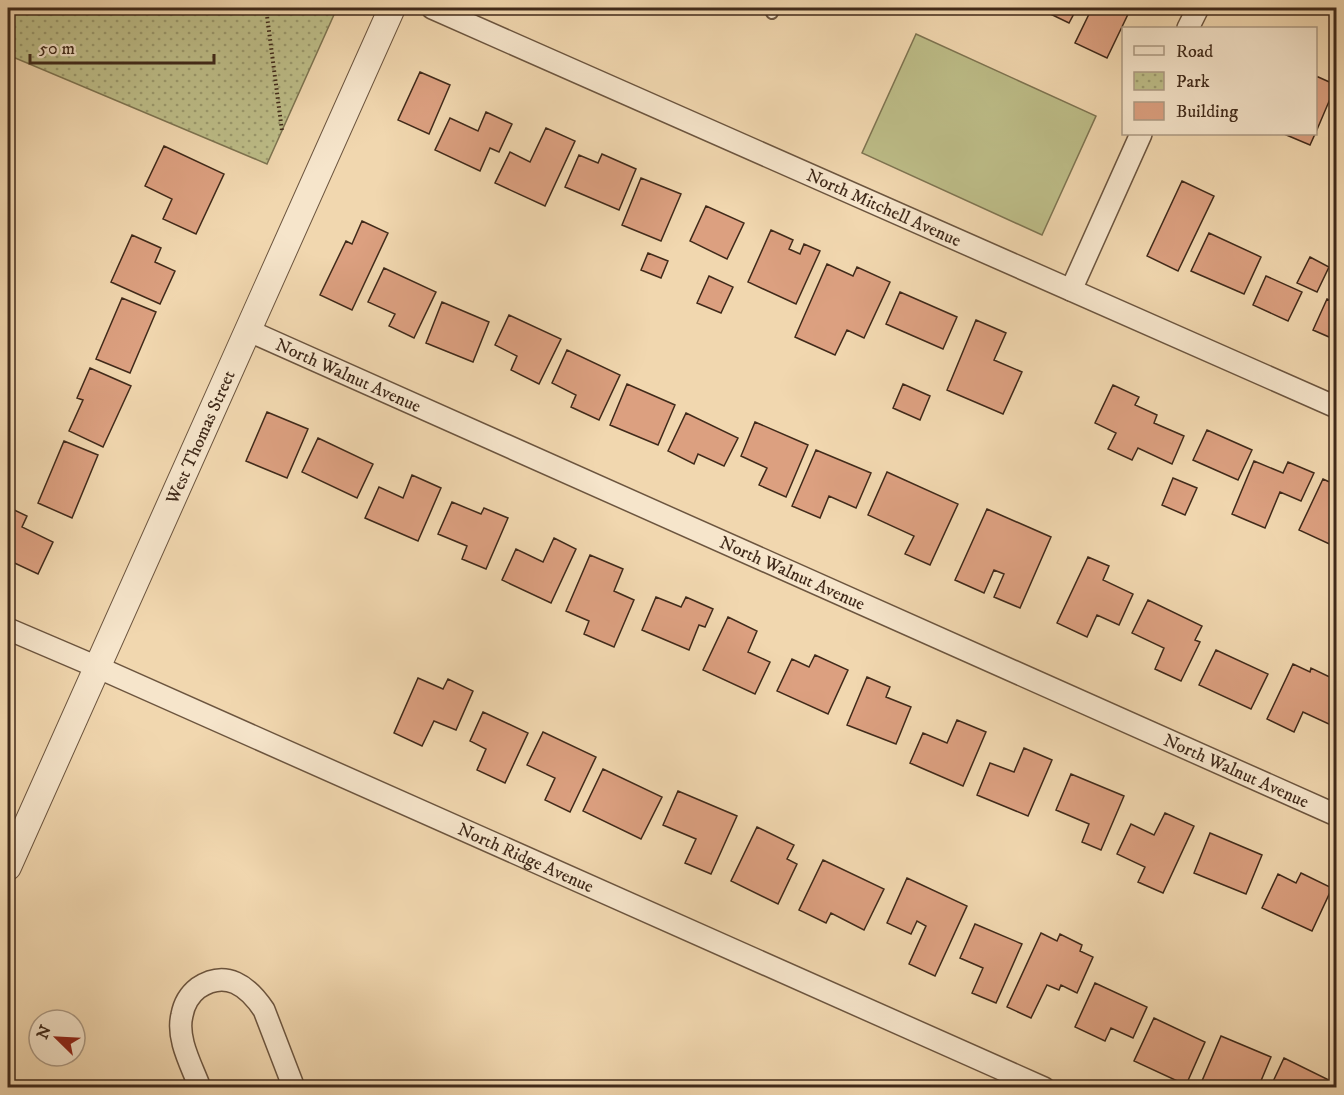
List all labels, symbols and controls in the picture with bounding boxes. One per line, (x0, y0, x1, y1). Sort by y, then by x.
scale bar (30, 27, 214, 65)
legend (1122, 27, 1317, 135)
text: 50 m (39, 38, 75, 60)
text: Road (1176, 41, 1213, 63)
text: Park (1176, 71, 1210, 93)
text: Building (1176, 101, 1238, 123)
street label: North Mitchell Avenue (803, 165, 964, 252)
street label: North Walnut Avenue (272, 334, 424, 418)
street label: West Thomas Street (161, 367, 241, 509)
street label: North Walnut Avenue (716, 532, 868, 616)
street label: North Walnut Avenue (1160, 730, 1312, 814)
street label: North Ridge Avenue (454, 819, 597, 898)
north arrow (27, 1008, 87, 1068)
text: N (32, 1022, 56, 1042)

